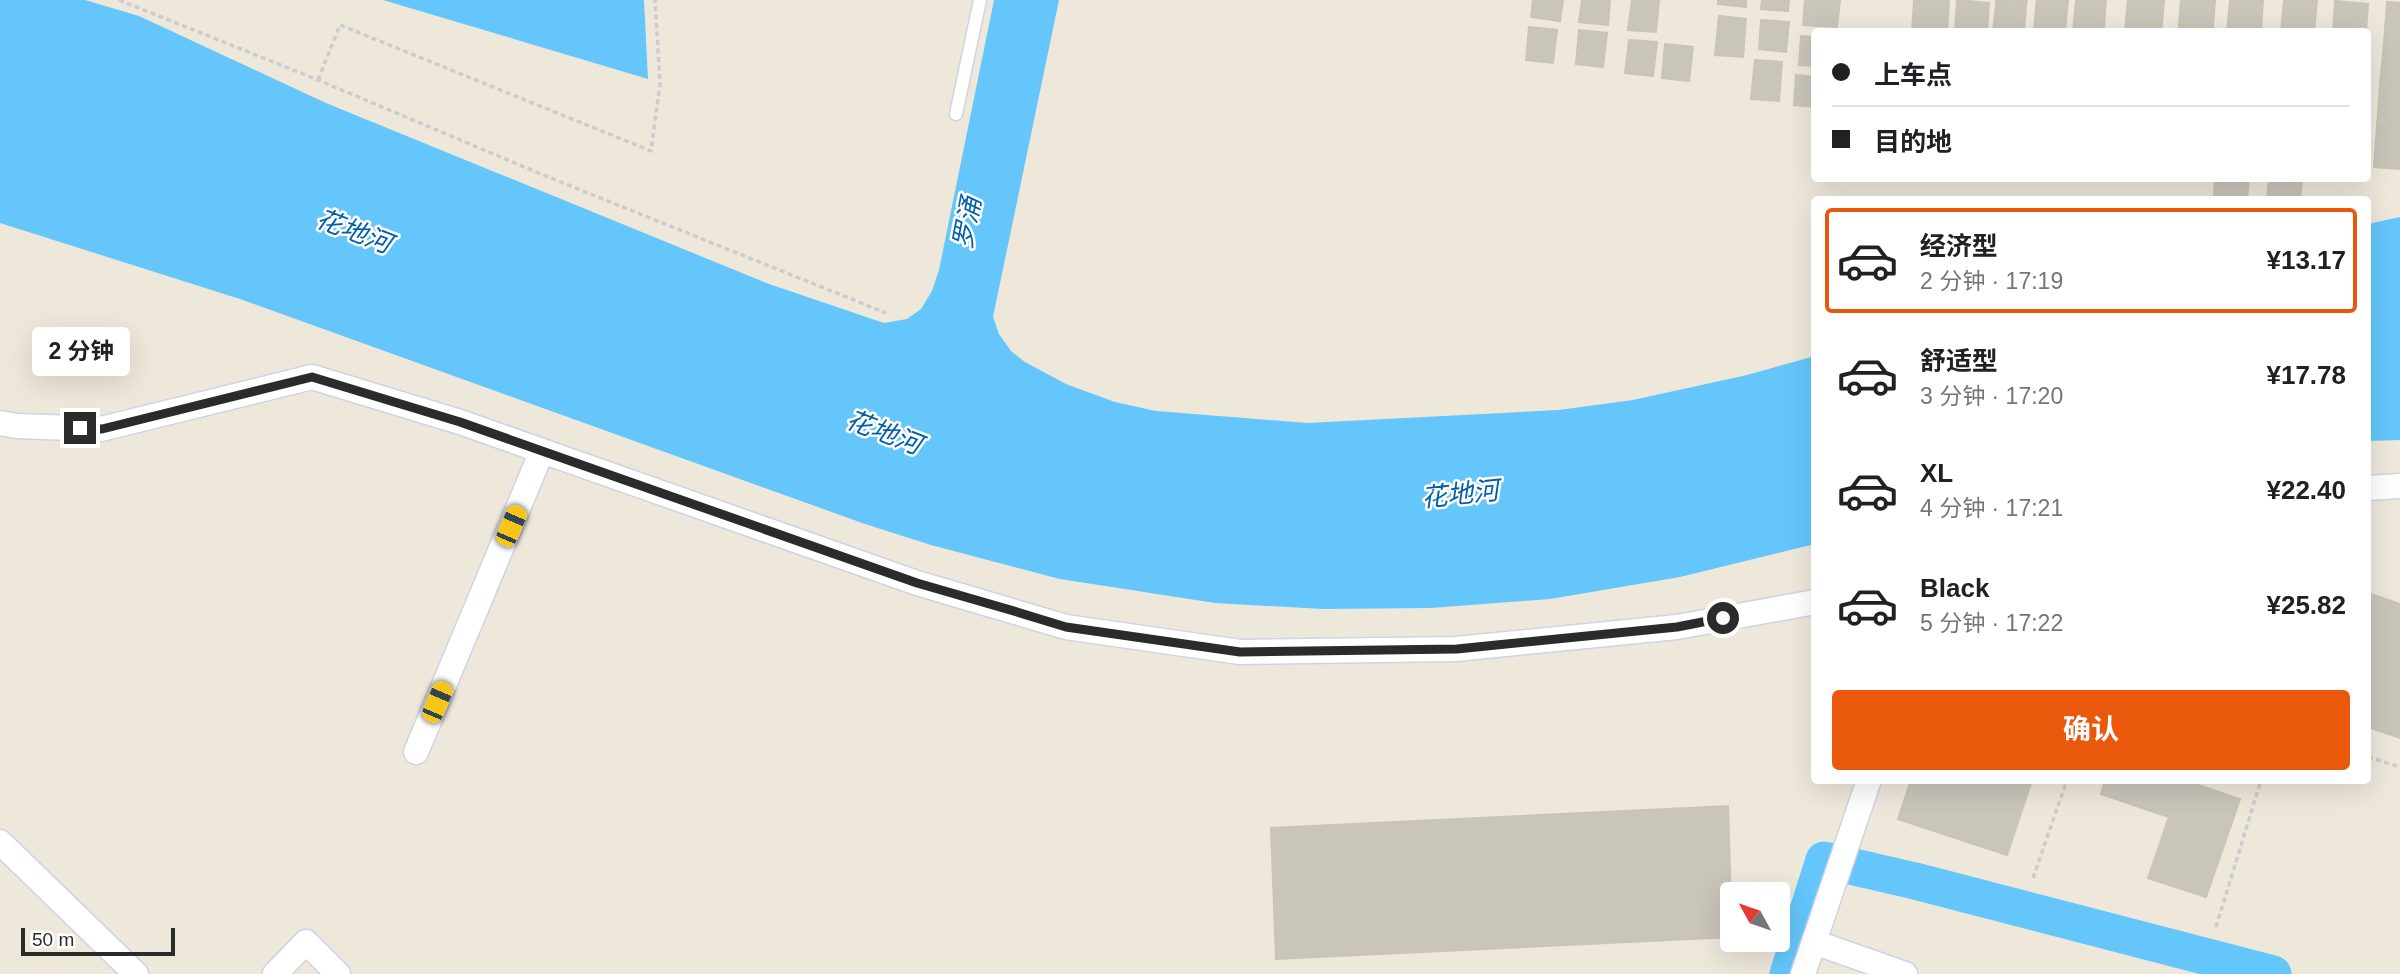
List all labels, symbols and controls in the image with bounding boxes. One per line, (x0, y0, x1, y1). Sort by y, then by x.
text: 上车点 (1874, 60, 1952, 90)
text: 目的地 (1874, 127, 1952, 157)
water label: 罗涌 (947, 192, 987, 251)
water label: 花地河 (312, 203, 400, 261)
icon: car (1836, 229, 1899, 292)
text: 经济型 (1920, 231, 1998, 261)
text: ¥13.17 (2266, 245, 2346, 275)
text: 2 分钟 · 17:19 (1920, 268, 2063, 294)
callout: 2 分钟 (31, 326, 129, 376)
text: 2 分钟 (48, 338, 114, 364)
icon: car (1836, 344, 1899, 407)
text: 舒适型 (1920, 346, 1998, 376)
text: ¥17.78 (2266, 360, 2346, 390)
text: 3 分钟 · 17:20 (1920, 383, 2063, 409)
water label: 花地河 (842, 404, 930, 462)
route end (64, 412, 96, 444)
text: XL (1920, 458, 1953, 488)
icon: car (1836, 459, 1899, 522)
water label: 花地河 (1420, 474, 1505, 513)
text: ¥22.40 (2266, 475, 2346, 505)
text: 4 分钟 · 17:21 (1920, 495, 2063, 521)
car (494, 503, 529, 549)
text: Black (1920, 573, 1989, 603)
icon: car (1836, 574, 1899, 637)
text: ¥25.82 (2266, 590, 2346, 620)
route start (1707, 602, 1739, 634)
text: 5 分钟 · 17:22 (1920, 610, 2063, 636)
car (420, 679, 455, 725)
button: 确认 (1832, 690, 2350, 770)
north arrow (1720, 882, 1790, 952)
map controls (1720, 882, 1790, 952)
scale bar (21, 925, 175, 957)
text: 50 m (32, 929, 74, 950)

